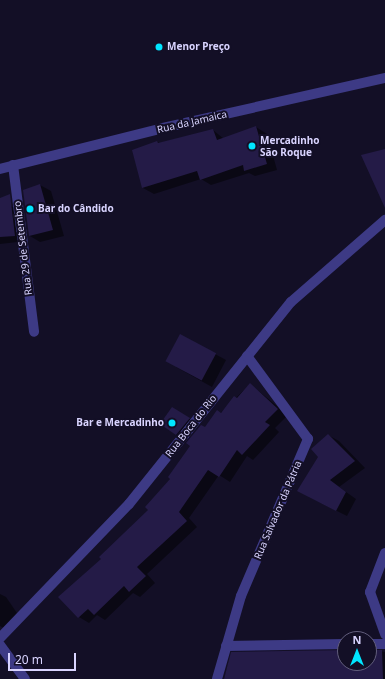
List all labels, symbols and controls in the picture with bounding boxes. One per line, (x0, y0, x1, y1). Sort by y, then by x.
place label: Menor Preço (167, 41, 230, 53)
marker: Menor Preço (154, 42, 164, 52)
street label: Rua da Jamaica (156, 108, 228, 136)
place label: Mercadinho São Roque (260, 134, 319, 158)
marker: Mercadinho São Roque (247, 141, 257, 151)
street label: Rua 29 de Setembro (11, 200, 35, 296)
place label: Bar do Cândido (38, 203, 114, 215)
marker: Bar do Cândido (25, 204, 35, 214)
street label: Rua Boca do Rio (163, 392, 219, 460)
place label: Bar e Mercadinho (76, 417, 164, 429)
marker: Bar e Mercadinho (167, 418, 177, 428)
street label: Rua Salvador da Pátria (252, 459, 304, 561)
north arrow (337, 631, 377, 671)
text: N (353, 632, 361, 647)
scale bar (10, 645, 78, 671)
text: 20 m (15, 651, 43, 668)

